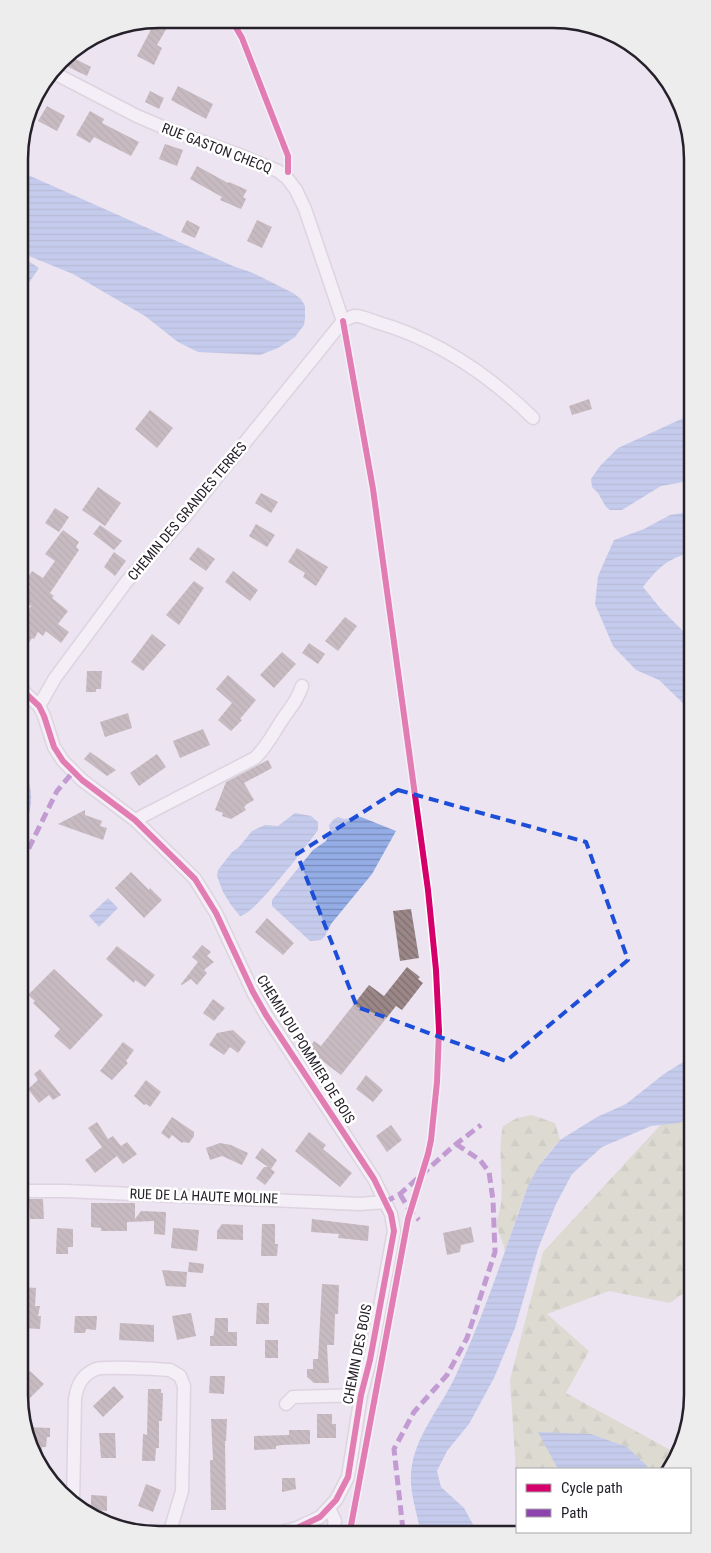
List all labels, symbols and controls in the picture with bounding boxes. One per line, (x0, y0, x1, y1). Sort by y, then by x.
street label: RUE GASTON CHECQ (160, 120, 274, 176)
street label: CHEMIN DES GRANDES TERRES (124, 438, 250, 584)
street label: CHEMIN DU POMMIER DE BOIS (254, 972, 358, 1126)
street label: RUE DE LA HAUTE MOLINE (129, 1185, 279, 1207)
street label: CHEMIN DES BOIS (339, 1303, 375, 1405)
legend (516, 1468, 691, 1533)
text: Cycle path (561, 1479, 623, 1497)
text: Path (561, 1504, 588, 1522)

